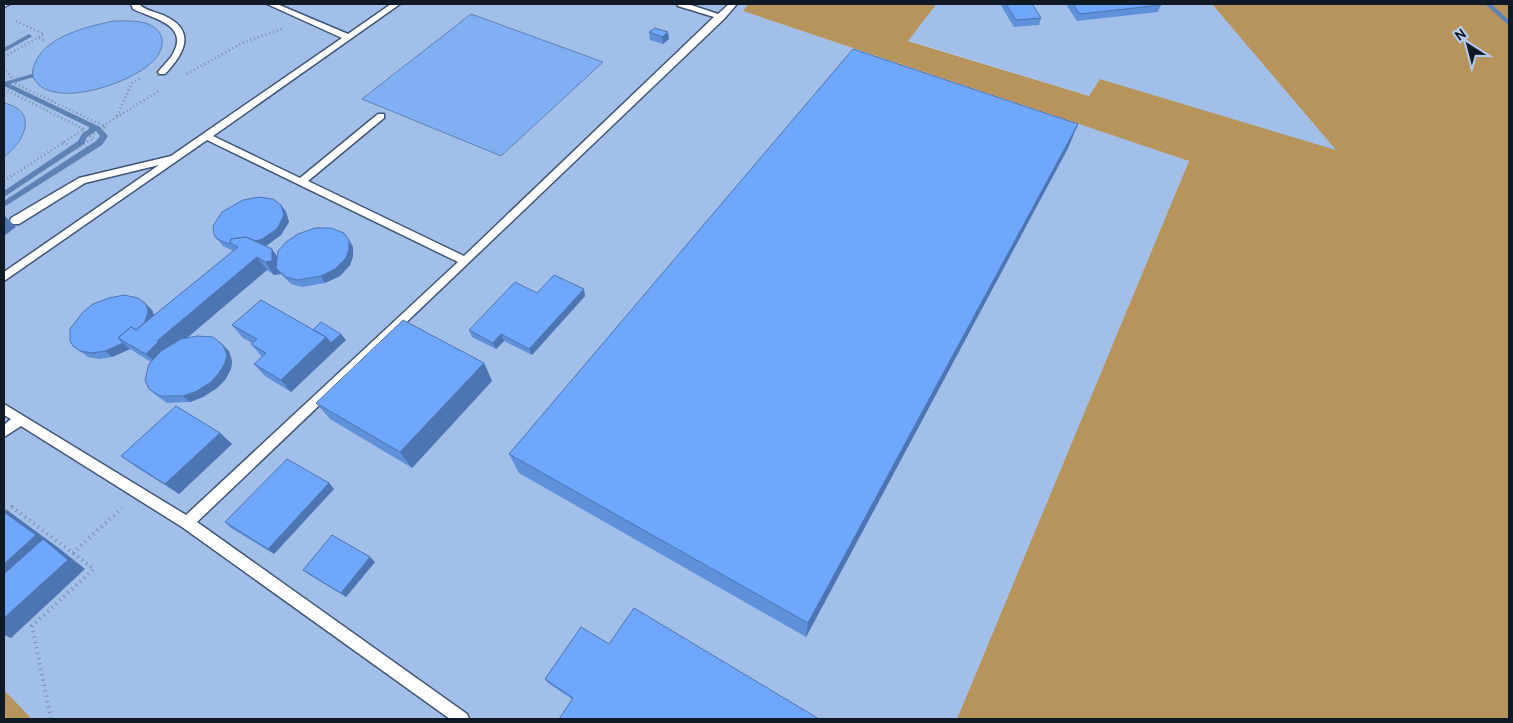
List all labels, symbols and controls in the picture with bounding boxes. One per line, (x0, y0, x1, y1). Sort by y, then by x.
north arrow (1443, 20, 1493, 70)
text: N (1451, 24, 1470, 45)

